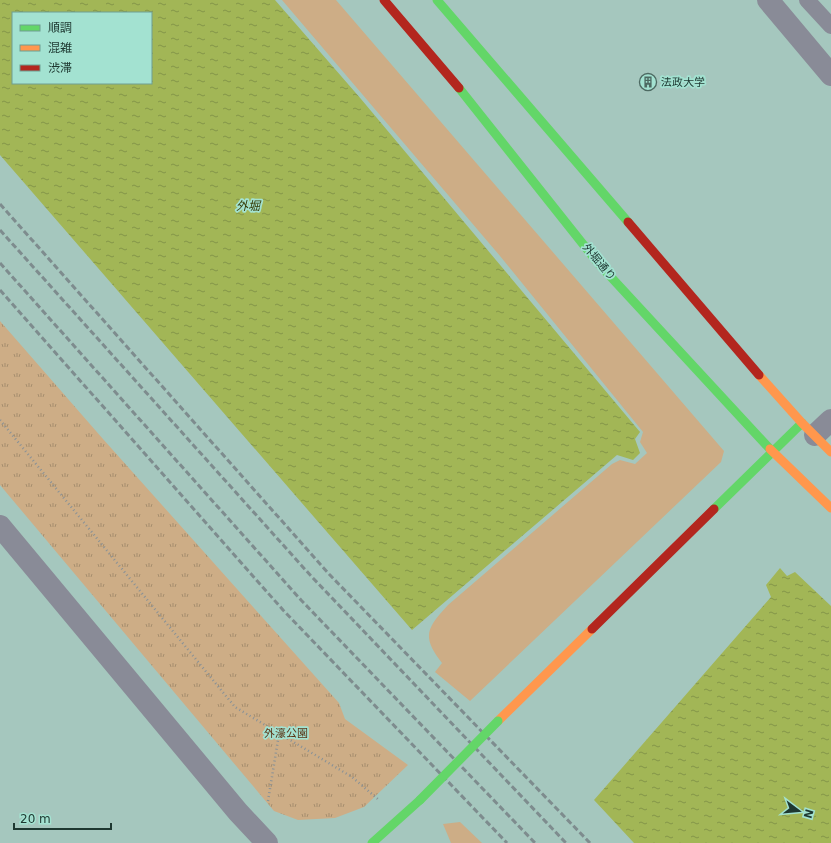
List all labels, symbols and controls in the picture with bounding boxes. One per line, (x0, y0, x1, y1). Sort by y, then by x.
legend (12, 12, 152, 84)
text: 順調 (48, 21, 72, 35)
text: 混雑 (48, 41, 72, 55)
text: 渋滞 (48, 61, 72, 75)
building icon: 法政大学 (638, 72, 658, 92)
place label: 法政大学 (661, 76, 705, 89)
water label: 外堀 (236, 199, 262, 213)
street label: 外堀通り (580, 241, 618, 283)
park label: 外濠公園 (264, 727, 308, 740)
north arrow (779, 791, 819, 831)
scale bar (14, 805, 111, 831)
text: N (801, 807, 816, 820)
text: 20 m (20, 812, 51, 826)

